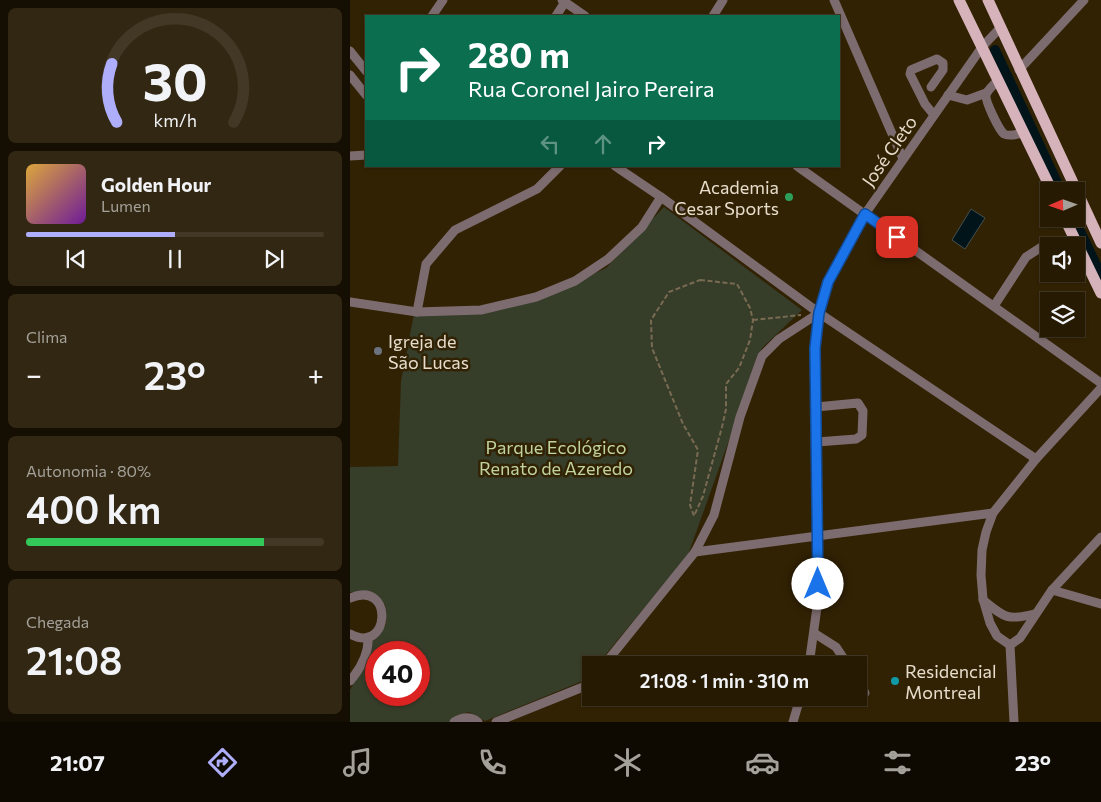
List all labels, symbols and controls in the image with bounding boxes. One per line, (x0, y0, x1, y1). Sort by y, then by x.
text: 280 m (468, 32, 570, 75)
icon: right (385, 35, 450, 100)
text: 30 (143, 48, 207, 112)
text: Rua Coronel Jairo Pereira (468, 75, 715, 102)
text: km/h (153, 109, 197, 131)
street label: José Cleto (857, 111, 921, 191)
icon: left (536, 130, 564, 158)
icon: ahead (589, 130, 617, 158)
icon: right (642, 130, 670, 158)
text: Golden Hour (101, 173, 211, 196)
place label: Academia Cesar Sports (674, 176, 779, 219)
north arrow (1040, 182, 1085, 228)
map controls (1040, 182, 1085, 337)
marker: Academia Cesar Sports (783, 191, 795, 203)
text: Lumen (101, 196, 151, 215)
pin (876, 216, 918, 258)
icon: arrive (883, 223, 911, 251)
button: sound (1040, 237, 1085, 282)
icon: previous (62, 245, 90, 273)
icon: pause (161, 245, 189, 273)
icon: next (260, 245, 288, 273)
button: layers (1040, 292, 1085, 337)
text: Clima (26, 327, 67, 346)
place label: Igreja de São Lucas (388, 330, 469, 373)
marker: Igreja de São Lucas (372, 345, 384, 357)
text: 23° (144, 351, 206, 398)
text: − (26, 357, 42, 391)
text: + (308, 357, 324, 391)
park label: Parque Ecológico Renato de Azeredo (479, 436, 633, 479)
text: Autonomia · 80% (26, 461, 151, 480)
text: 400 km (26, 485, 161, 532)
position arrow (791, 557, 843, 609)
text: Chegada (26, 612, 89, 631)
text: 21:08 (26, 636, 122, 683)
speed limit sign: 40 (365, 641, 430, 706)
place label: Residencial Montreal (905, 660, 997, 703)
text: 21:08 · 1 min · 310 m (640, 669, 809, 692)
marker: Residencial Montreal (889, 675, 901, 687)
icon: directions (205, 745, 240, 780)
icon: music (340, 745, 375, 780)
icon: phone (475, 745, 510, 780)
icon: climate (610, 745, 645, 780)
icon: car (745, 745, 780, 780)
icon: filters (880, 745, 915, 780)
text: 21:07 (50, 749, 105, 776)
text: 23° (1015, 749, 1051, 776)

